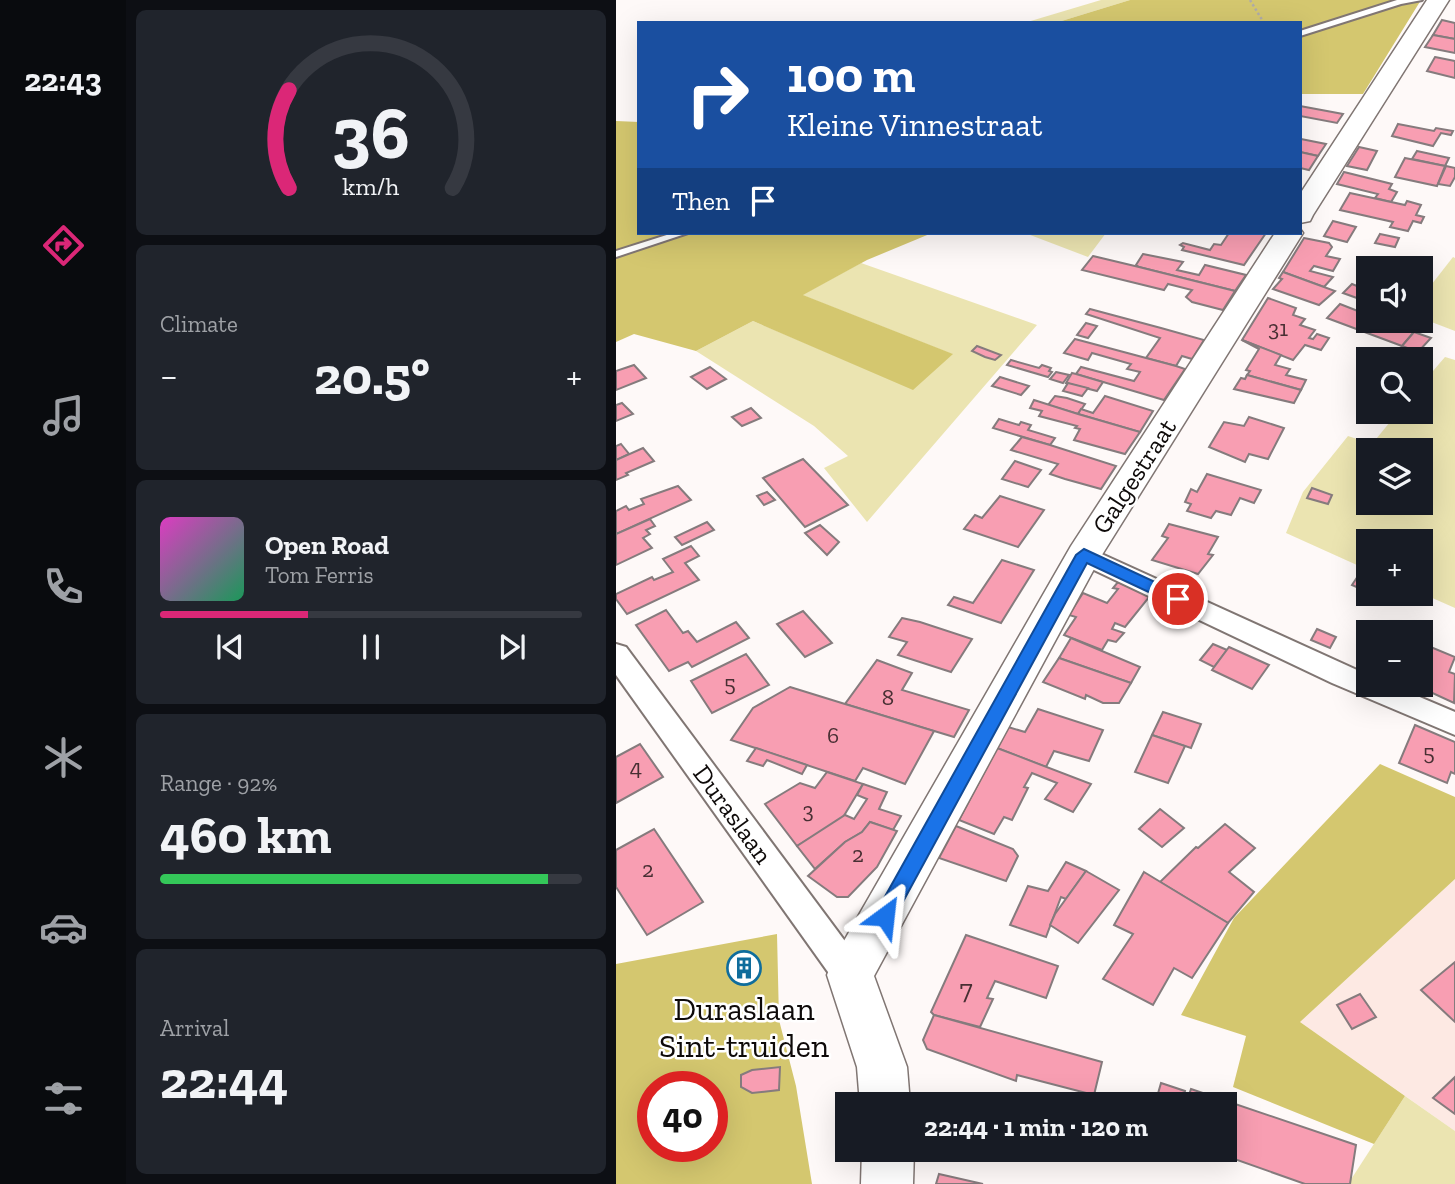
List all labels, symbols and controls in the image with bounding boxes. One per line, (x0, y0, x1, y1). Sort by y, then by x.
text: 100 m (787, 46, 915, 105)
icon: right (672, 49, 763, 140)
text: 22:43 (24, 61, 102, 99)
text: 36 (332, 90, 410, 178)
text: Kleine Vinnestraat (787, 106, 1043, 144)
text: km/h (342, 171, 400, 201)
icon: arrive (744, 182, 782, 220)
text: Then (672, 185, 730, 217)
icon: directions (39, 221, 88, 270)
map controls (1356, 256, 1433, 697)
button: sound (1356, 256, 1433, 333)
text: Climate (160, 310, 238, 338)
house number: 31 (1268, 314, 1288, 342)
text: 20.5° (314, 345, 430, 407)
button: search (1356, 347, 1433, 424)
text: − (160, 353, 178, 399)
text: + (566, 353, 582, 399)
icon: music (39, 391, 88, 440)
street label: Galgestraat (1085, 412, 1183, 539)
button: layers (1356, 438, 1433, 515)
text: Open Road (265, 529, 389, 561)
button: + (1356, 529, 1433, 606)
text: Tom Ferris (265, 561, 374, 589)
icon: phone (39, 562, 88, 611)
pin (1148, 569, 1208, 629)
icon: arrive (1159, 580, 1197, 618)
button: − (1356, 620, 1433, 697)
icon: previous (211, 628, 249, 666)
icon: pause (352, 628, 390, 666)
icon: next (493, 628, 531, 666)
house number: 5 (724, 669, 736, 697)
house number: 8 (882, 683, 894, 711)
house number: 6 (827, 721, 839, 749)
icon: climate (39, 733, 88, 782)
house number: 5 (1423, 738, 1435, 766)
house number: 4 (630, 753, 642, 781)
street label: Duraslaan (686, 758, 780, 870)
text: Range · 92% (160, 769, 277, 797)
house number: 3 (802, 796, 814, 824)
text: 460 km (160, 804, 332, 866)
house number: 2 (852, 840, 864, 868)
house number: 2 (642, 855, 654, 883)
position arrow (848, 879, 922, 953)
icon: car (39, 903, 88, 952)
building icon: Duraslaan Sint-truiden (725, 949, 763, 987)
house number: 7 (959, 973, 973, 1006)
place label: Duraslaan Sint-truiden (659, 990, 830, 1065)
text: Arrival (160, 1014, 229, 1042)
text: 22:44 (160, 1049, 288, 1111)
speed limit sign: 40 (637, 1071, 728, 1162)
icon: filters (39, 1074, 88, 1123)
text: 22:44 · 1 min · 120 m (924, 1111, 1148, 1143)

